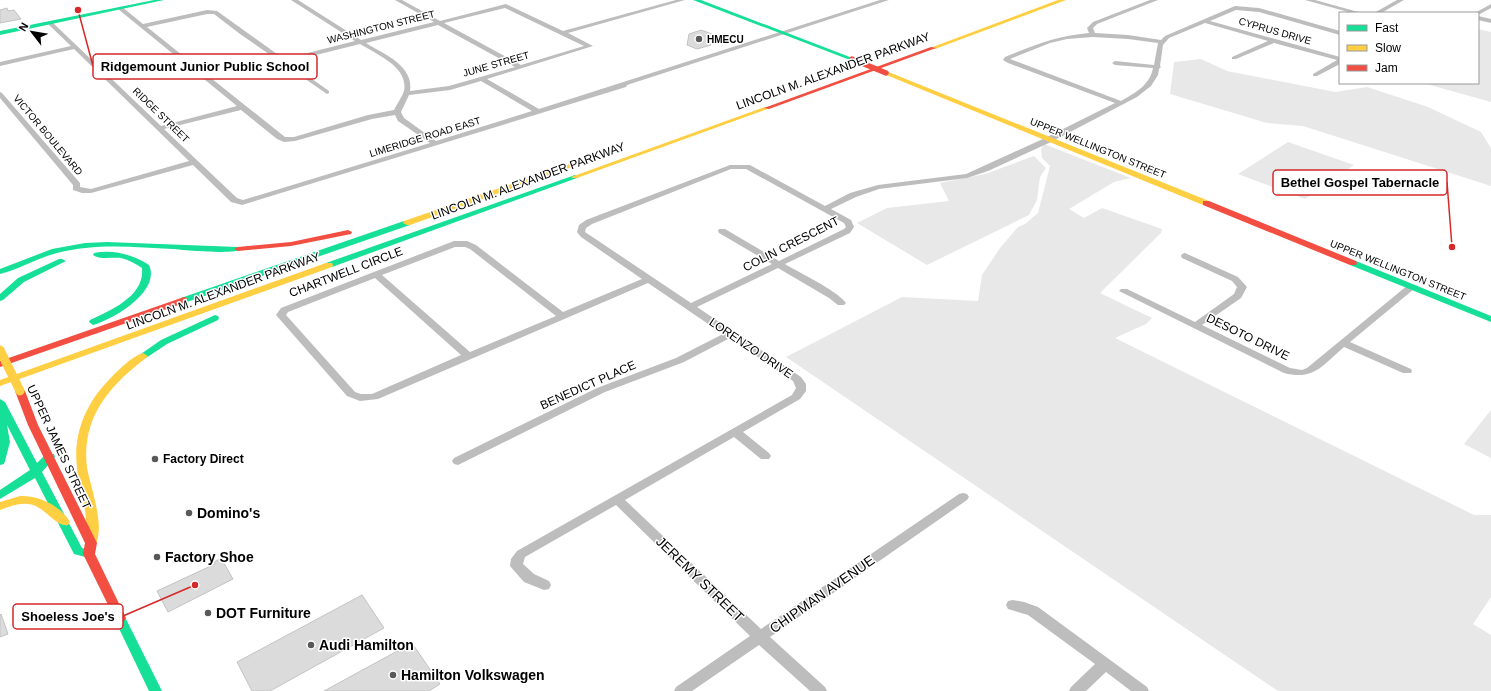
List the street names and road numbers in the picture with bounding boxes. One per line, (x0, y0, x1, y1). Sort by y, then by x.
street label: WASHINGTON STREET (326, 8, 436, 46)
street label: CYPRUS DRIVE (1237, 15, 1313, 47)
street label: LINCOLN M. ALEXANDER PARKWAY (734, 29, 932, 113)
street label: JUNE STREET (462, 49, 530, 79)
street label: RIDGE STREET (131, 85, 191, 145)
street label: VICTOR BOULEVARD (11, 93, 85, 177)
street label: LIMERIDGE ROAD EAST (368, 115, 482, 159)
street label: UPPER WELLINGTON STREET (1029, 116, 1167, 180)
street label: LINCOLN M. ALEXANDER PARKWAY (429, 139, 627, 223)
street label: COLIN CRESCENT (741, 213, 842, 274)
street label: UPPER WELLINGTON STREET (1329, 238, 1467, 302)
street label: CHARTWELL CIRCLE (287, 244, 405, 300)
street label: LINCOLN M. ALEXANDER PARKWAY (124, 249, 322, 333)
street label: DESOTO DRIVE (1204, 311, 1292, 363)
street label: LORENZO DRIVE (706, 315, 796, 381)
street label: BENEDICT PLACE (538, 358, 638, 412)
street label: UPPER JAMES STREET (24, 383, 94, 512)
street label: JEREMY STREET (653, 533, 747, 625)
street label: CHIPMAN AVENUE (767, 552, 877, 636)

